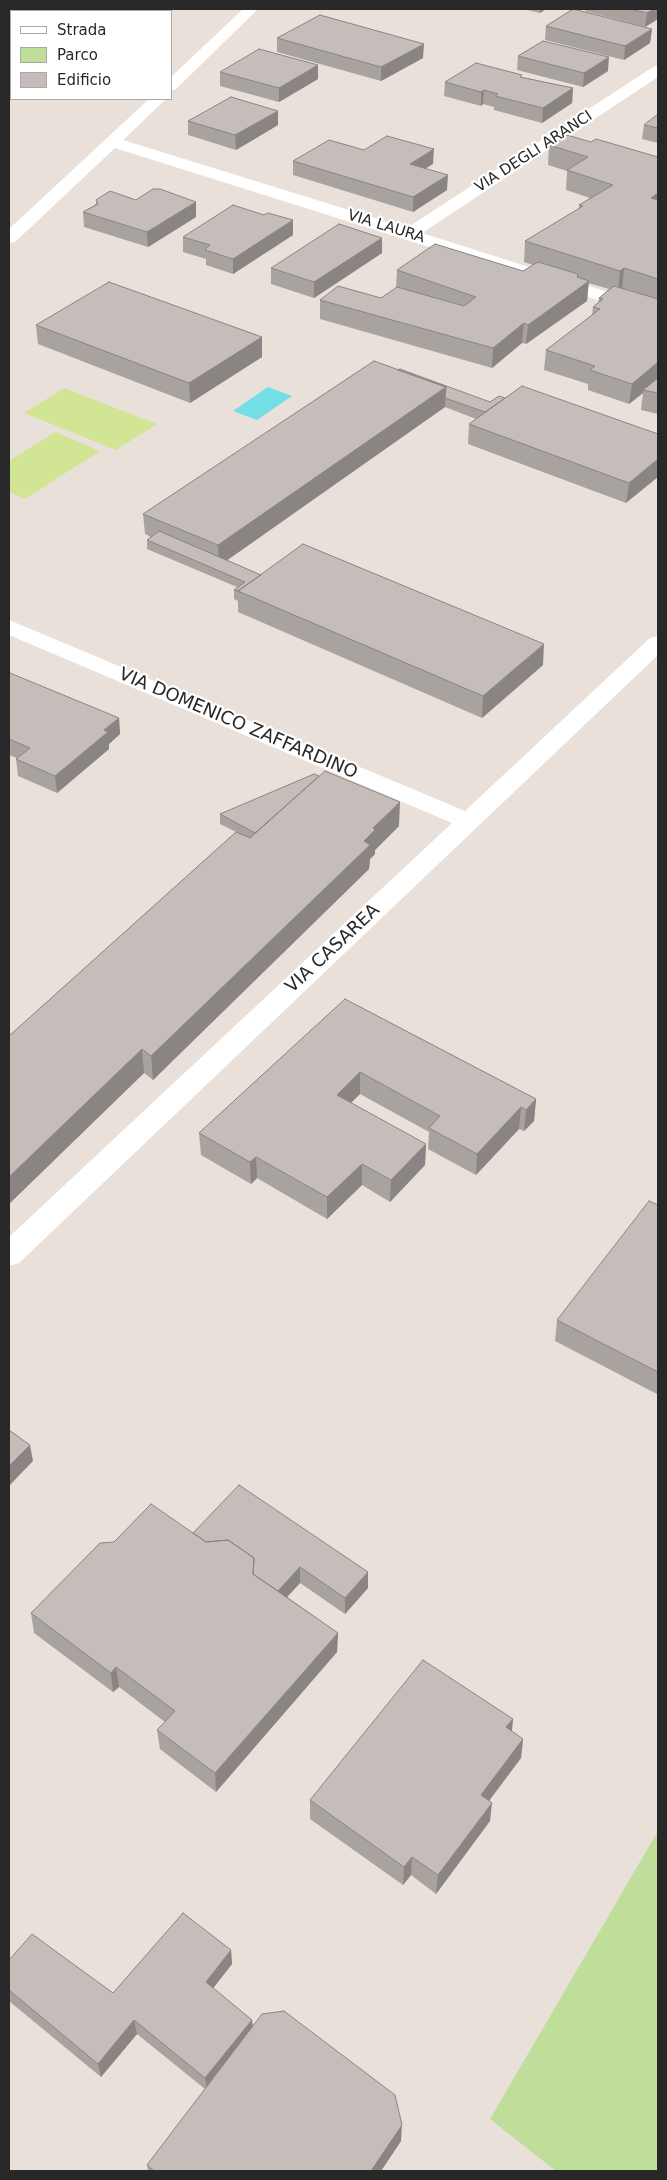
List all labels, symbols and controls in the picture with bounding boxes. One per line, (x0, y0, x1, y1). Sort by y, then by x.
legend (10, 10, 172, 100)
text: Strada (57, 21, 106, 39)
text: Parco (57, 46, 98, 64)
text: Edificio (57, 71, 111, 89)
street label: VIA DEGLI ARANCI (472, 107, 596, 197)
street label: VIA LAURA (345, 207, 427, 247)
street label: VIA DOMENICO ZAFFARDINO (115, 664, 361, 784)
street label: VIA CASAREA (281, 900, 385, 998)

